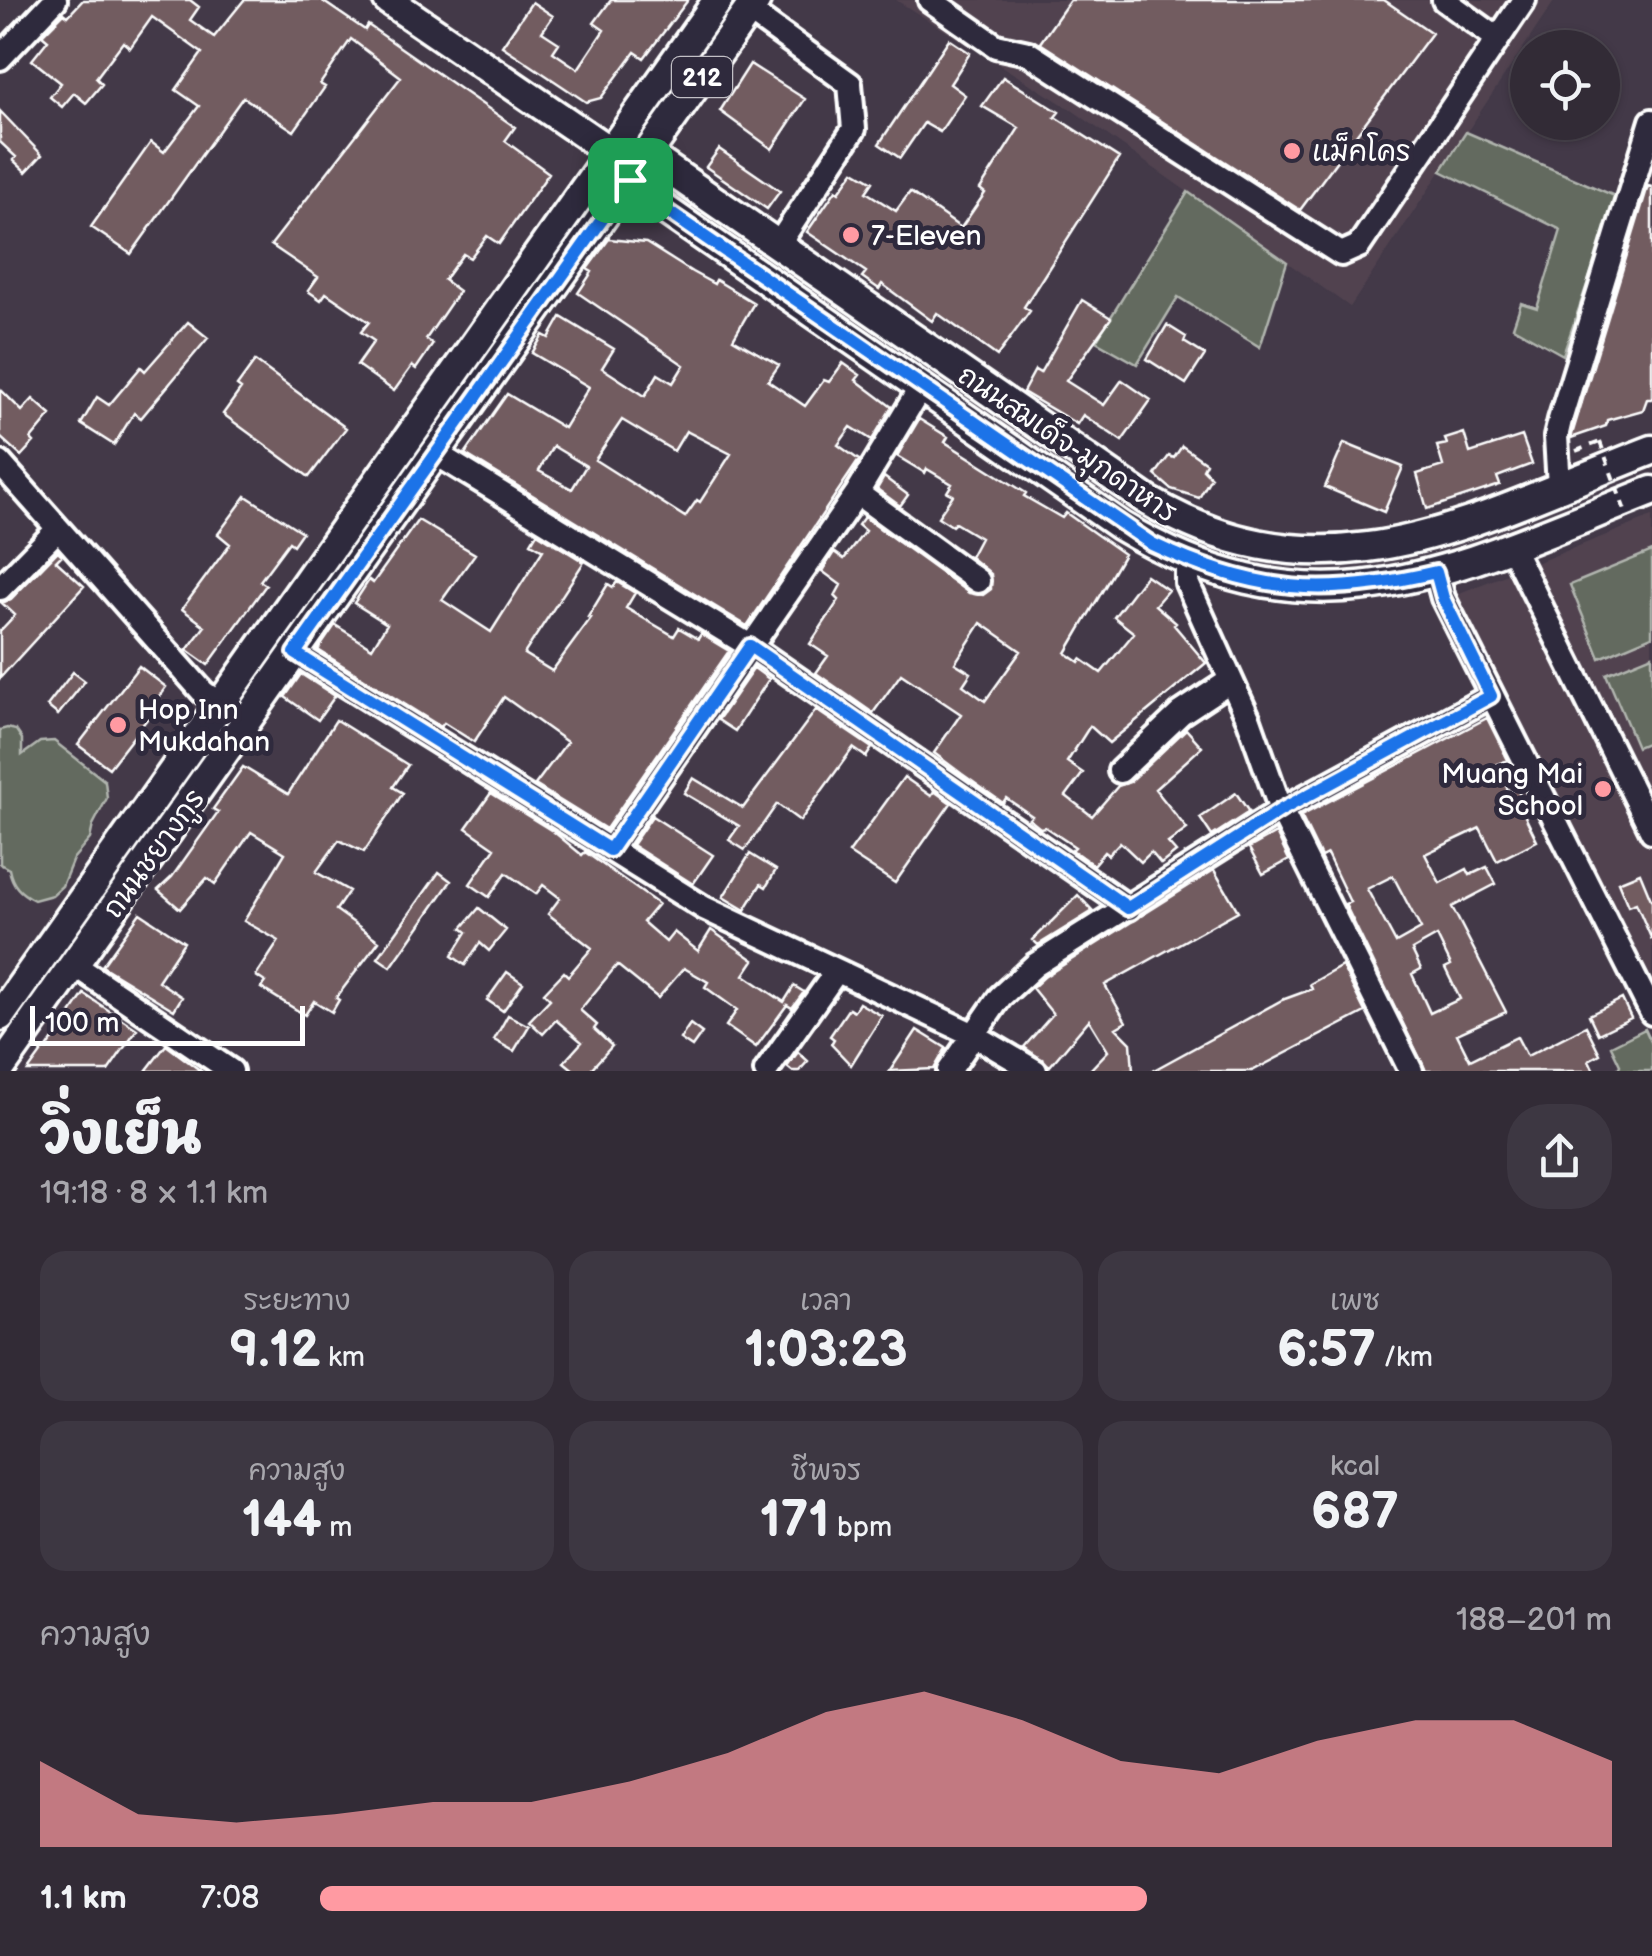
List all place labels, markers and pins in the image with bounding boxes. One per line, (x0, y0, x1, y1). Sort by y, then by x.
place label: แม็คโคร (1312, 132, 1411, 169)
pin (588, 138, 673, 223)
marker: แม็คโคร (1281, 140, 1303, 162)
place label: 7-Eleven (871, 220, 982, 253)
marker: 7-Eleven (840, 224, 862, 246)
place label: Hop Inn Mukdahan (138, 694, 270, 759)
marker: Hop Inn Mukdahan (107, 714, 129, 736)
place label: Muang Mai School (1441, 758, 1583, 823)
marker: Muang Mai School (1592, 778, 1614, 800)

